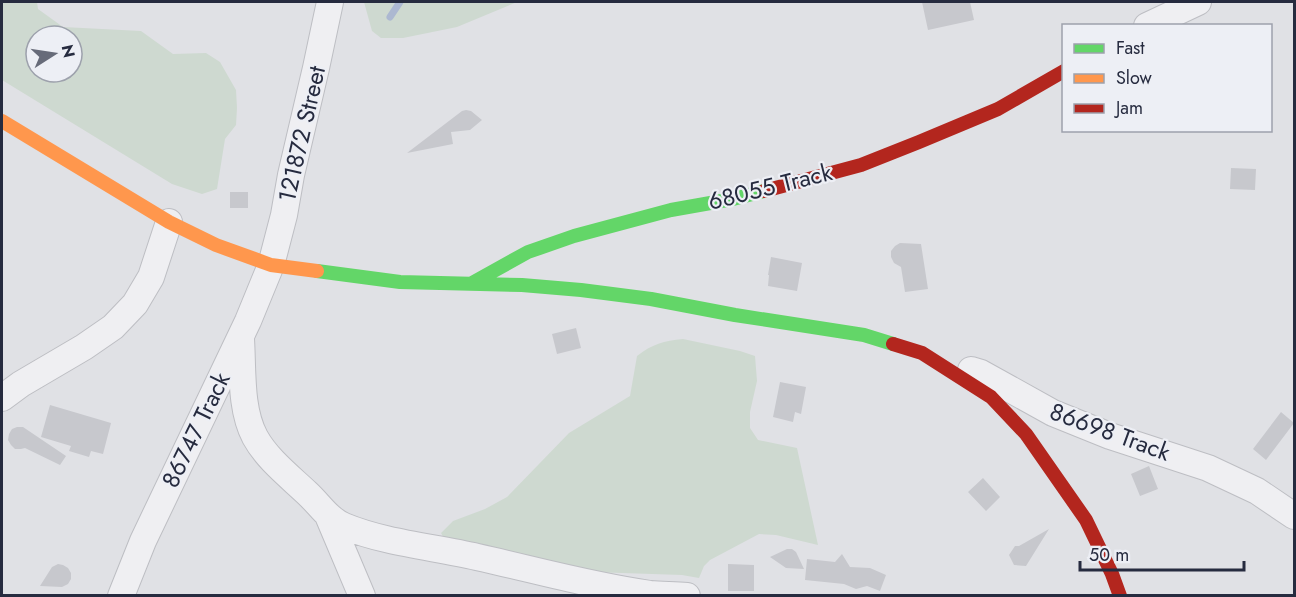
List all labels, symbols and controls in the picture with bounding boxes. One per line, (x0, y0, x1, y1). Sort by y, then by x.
north arrow (24, 24, 84, 84)
legend (1062, 24, 1272, 132)
text: Fast (1116, 35, 1145, 61)
text: N (56, 42, 81, 60)
street label: 121872 Street (269, 62, 334, 205)
text: Slow (1116, 65, 1153, 91)
text: Jam (1114, 95, 1143, 121)
street label: 68055 Track (704, 154, 836, 219)
street label: 86747 Track (153, 366, 239, 493)
street label: 86698 Track (1045, 394, 1176, 470)
scale bar (1080, 534, 1244, 572)
text: 50 m (1089, 542, 1129, 568)

